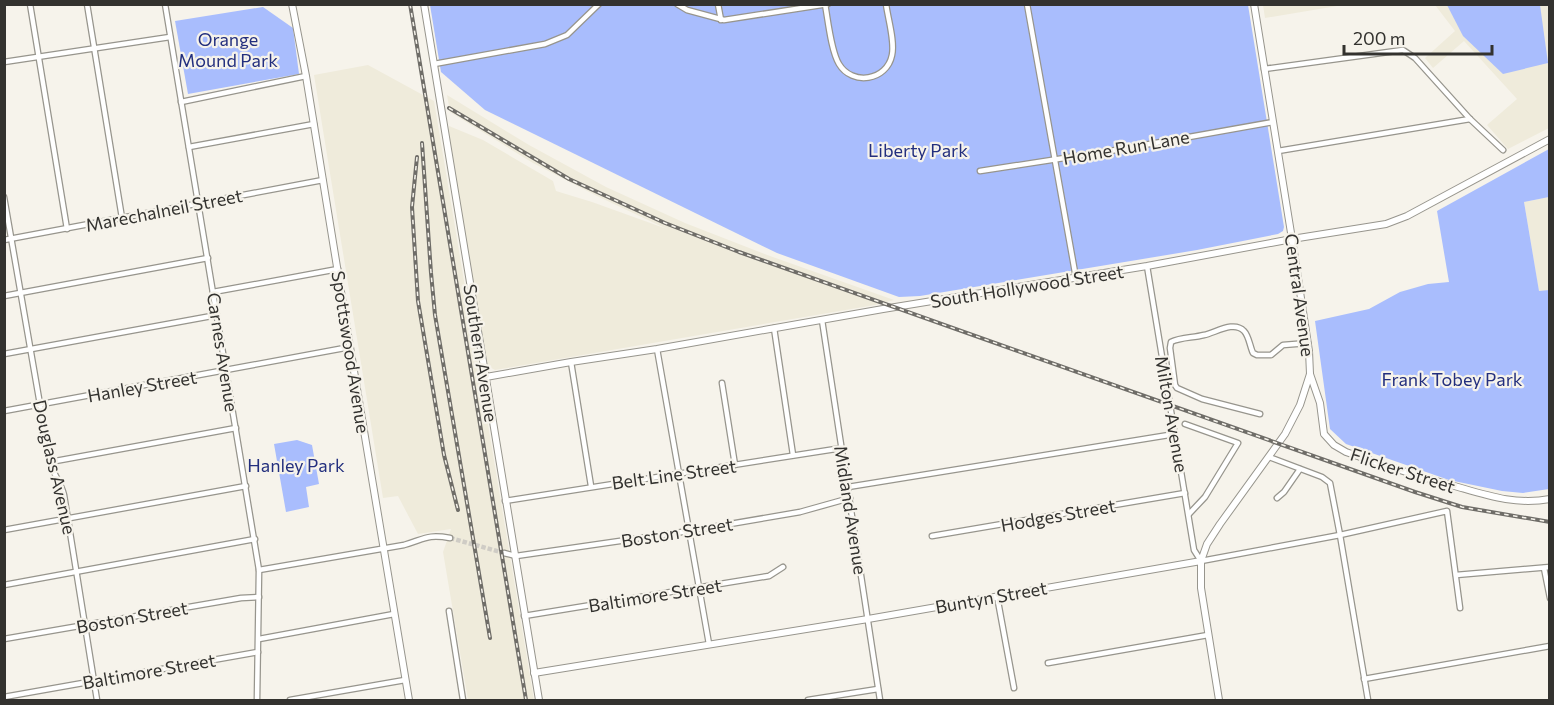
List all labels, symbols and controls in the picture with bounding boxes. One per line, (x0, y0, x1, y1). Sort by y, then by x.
scale bar (1344, 18, 1492, 56)
text: 200 m (1353, 27, 1406, 49)
park label: Orange Mound Park (178, 28, 278, 71)
street label: Home Run Lane (1061, 125, 1191, 169)
park label: Liberty Park (868, 139, 968, 161)
street label: Marechalneil Street (84, 184, 244, 236)
street label: Central Avenue (1280, 232, 1320, 358)
street label: South Hollywood Street (929, 260, 1125, 312)
street label: Spottswood Avenue (327, 269, 375, 435)
street label: Southern Avenue (459, 282, 503, 424)
street label: Carnes Avenue (203, 291, 243, 413)
street label: Milton Avenue (1151, 354, 1193, 474)
street label: Hanley Street (86, 366, 198, 406)
park label: Frank Tobey Park (1381, 368, 1523, 390)
street label: Douglass Avenue (29, 397, 81, 537)
street label: Flicker Street (1348, 443, 1458, 497)
street label: Midland Avenue (830, 444, 872, 576)
park label: Hanley Park (247, 454, 345, 476)
street label: Belt Line Street (610, 454, 738, 494)
street label: Hodges Street (999, 494, 1117, 536)
street label: Boston Street (619, 512, 735, 552)
street label: Baltimore Street (587, 574, 723, 616)
street label: Buntyn Street (933, 576, 1049, 618)
street label: Boston Street (74, 596, 190, 638)
street label: Baltimore Street (81, 648, 217, 694)

